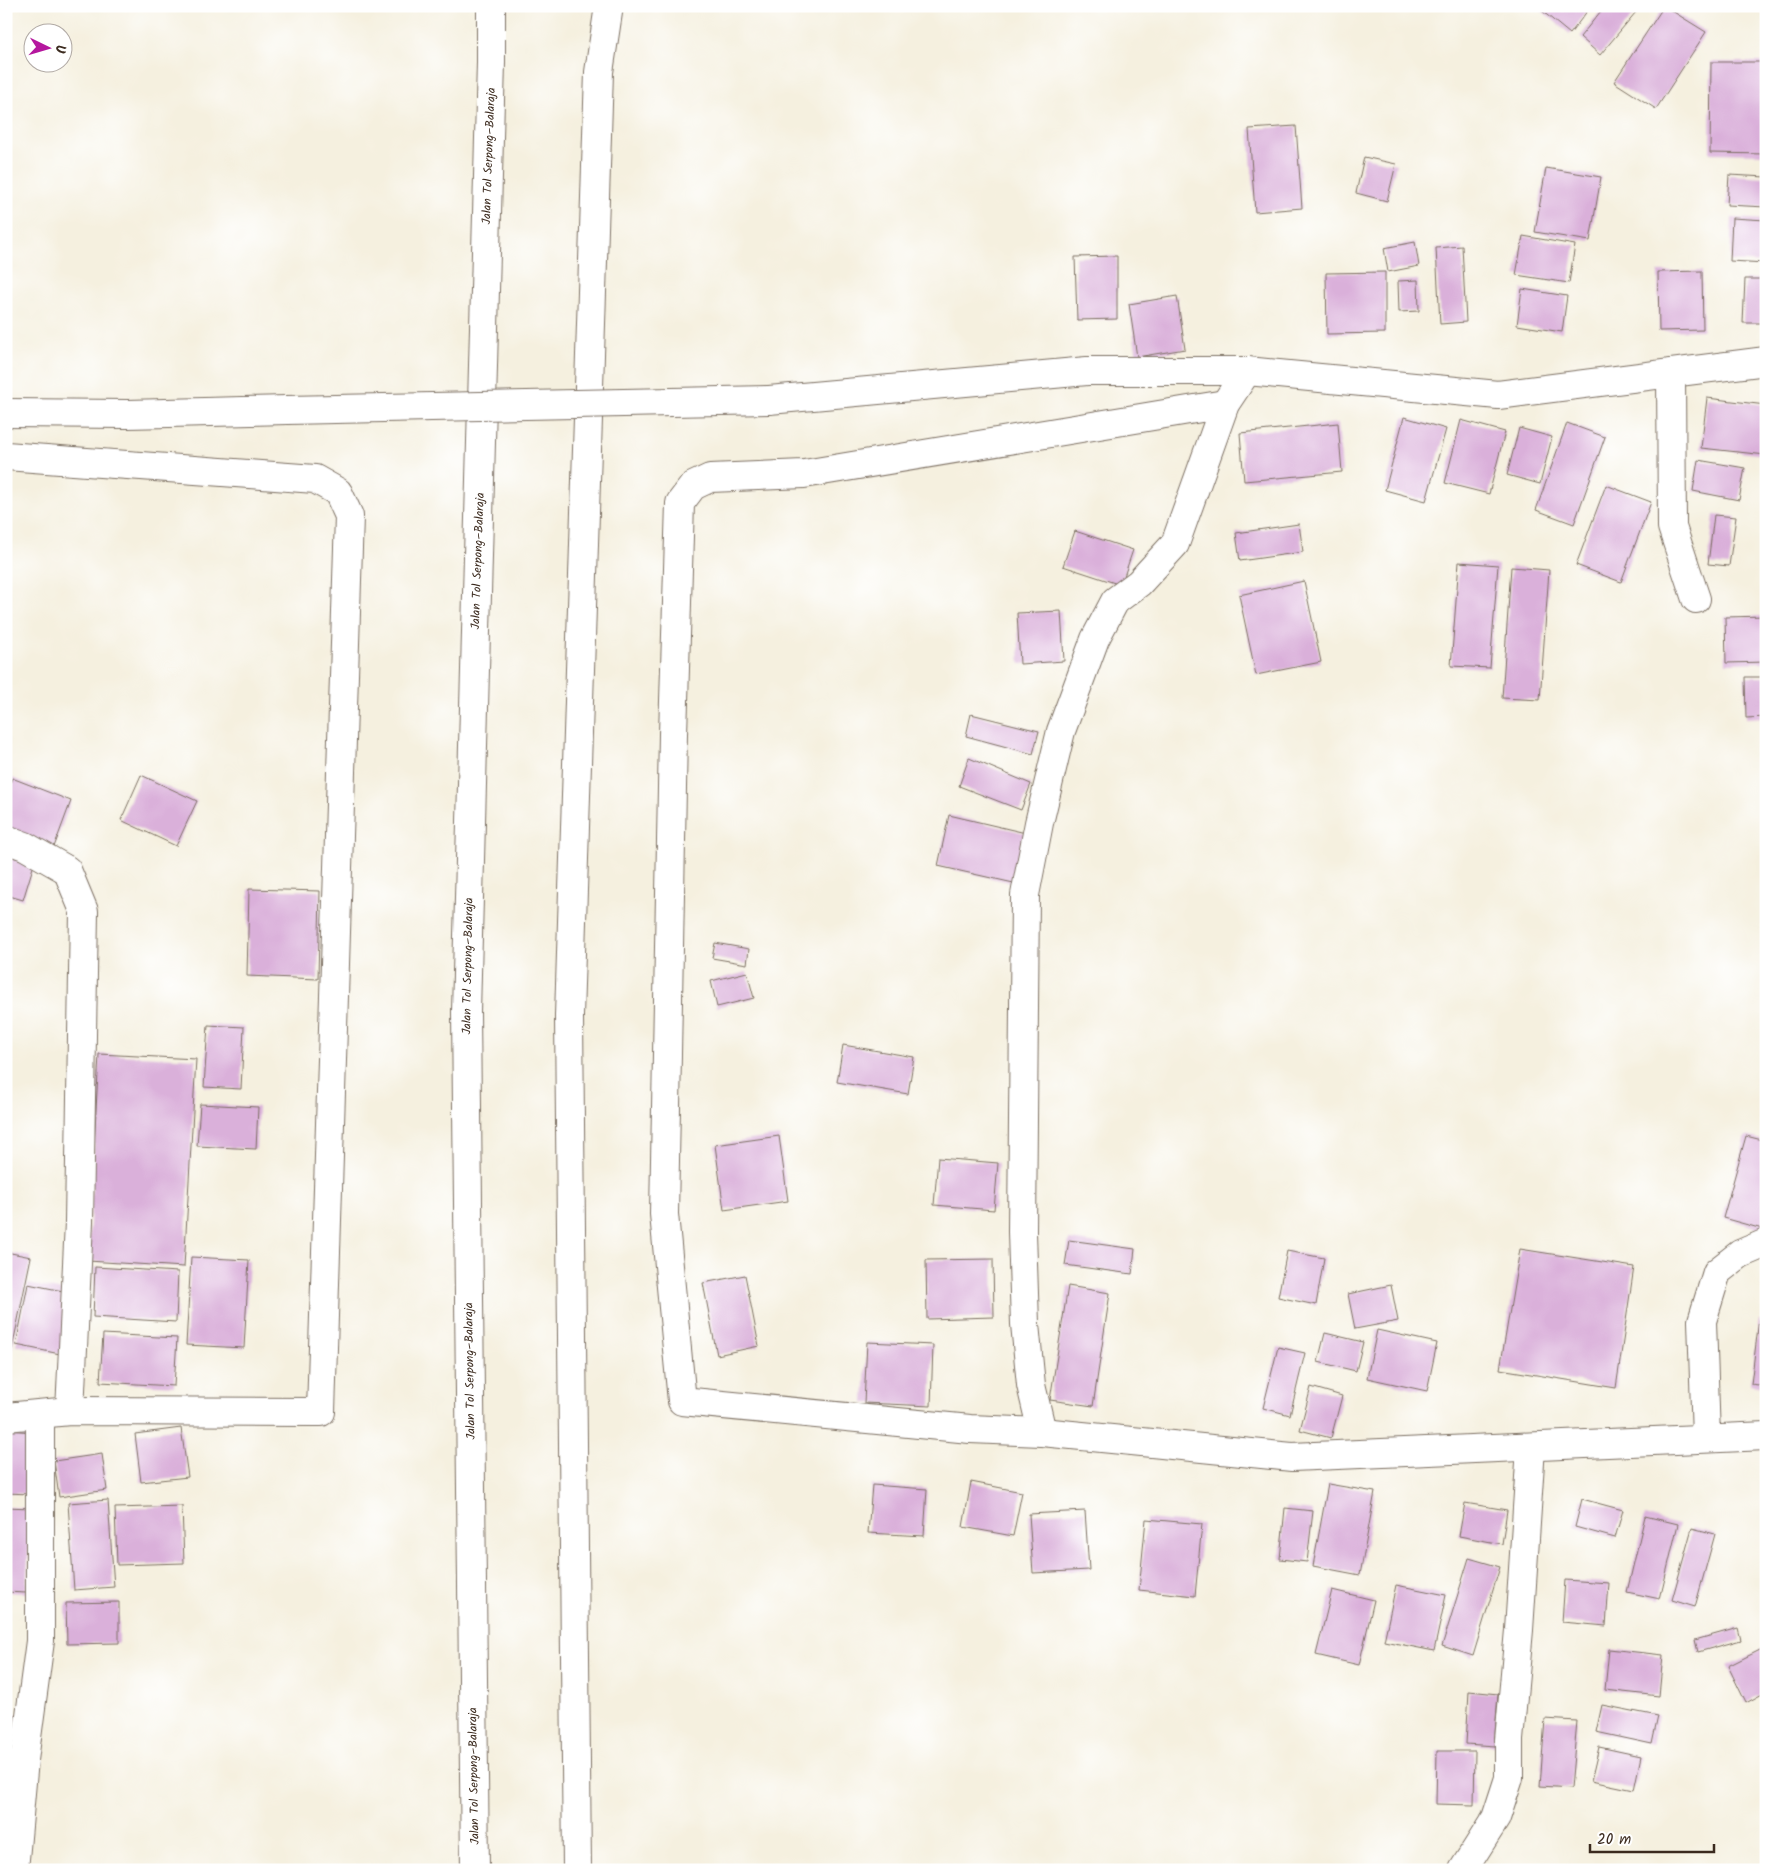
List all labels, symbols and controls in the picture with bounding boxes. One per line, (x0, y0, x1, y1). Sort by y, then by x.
north arrow (22, 22, 72, 72)
text: U (49, 44, 71, 55)
street label: Jalan Tol Serpong–Balaraja (477, 87, 501, 225)
street label: Jalan Tol Serpong–Balaraja (466, 492, 490, 630)
street label: Jalan Tol Serpong–Balaraja (457, 897, 479, 1035)
street label: Jalan Tol Serpong–Balaraja (459, 1302, 481, 1440)
street label: Jalan Tol Serpong–Balaraja (463, 1707, 485, 1845)
scale bar (1590, 1821, 1713, 1853)
text: 20 m (1597, 1828, 1631, 1852)

